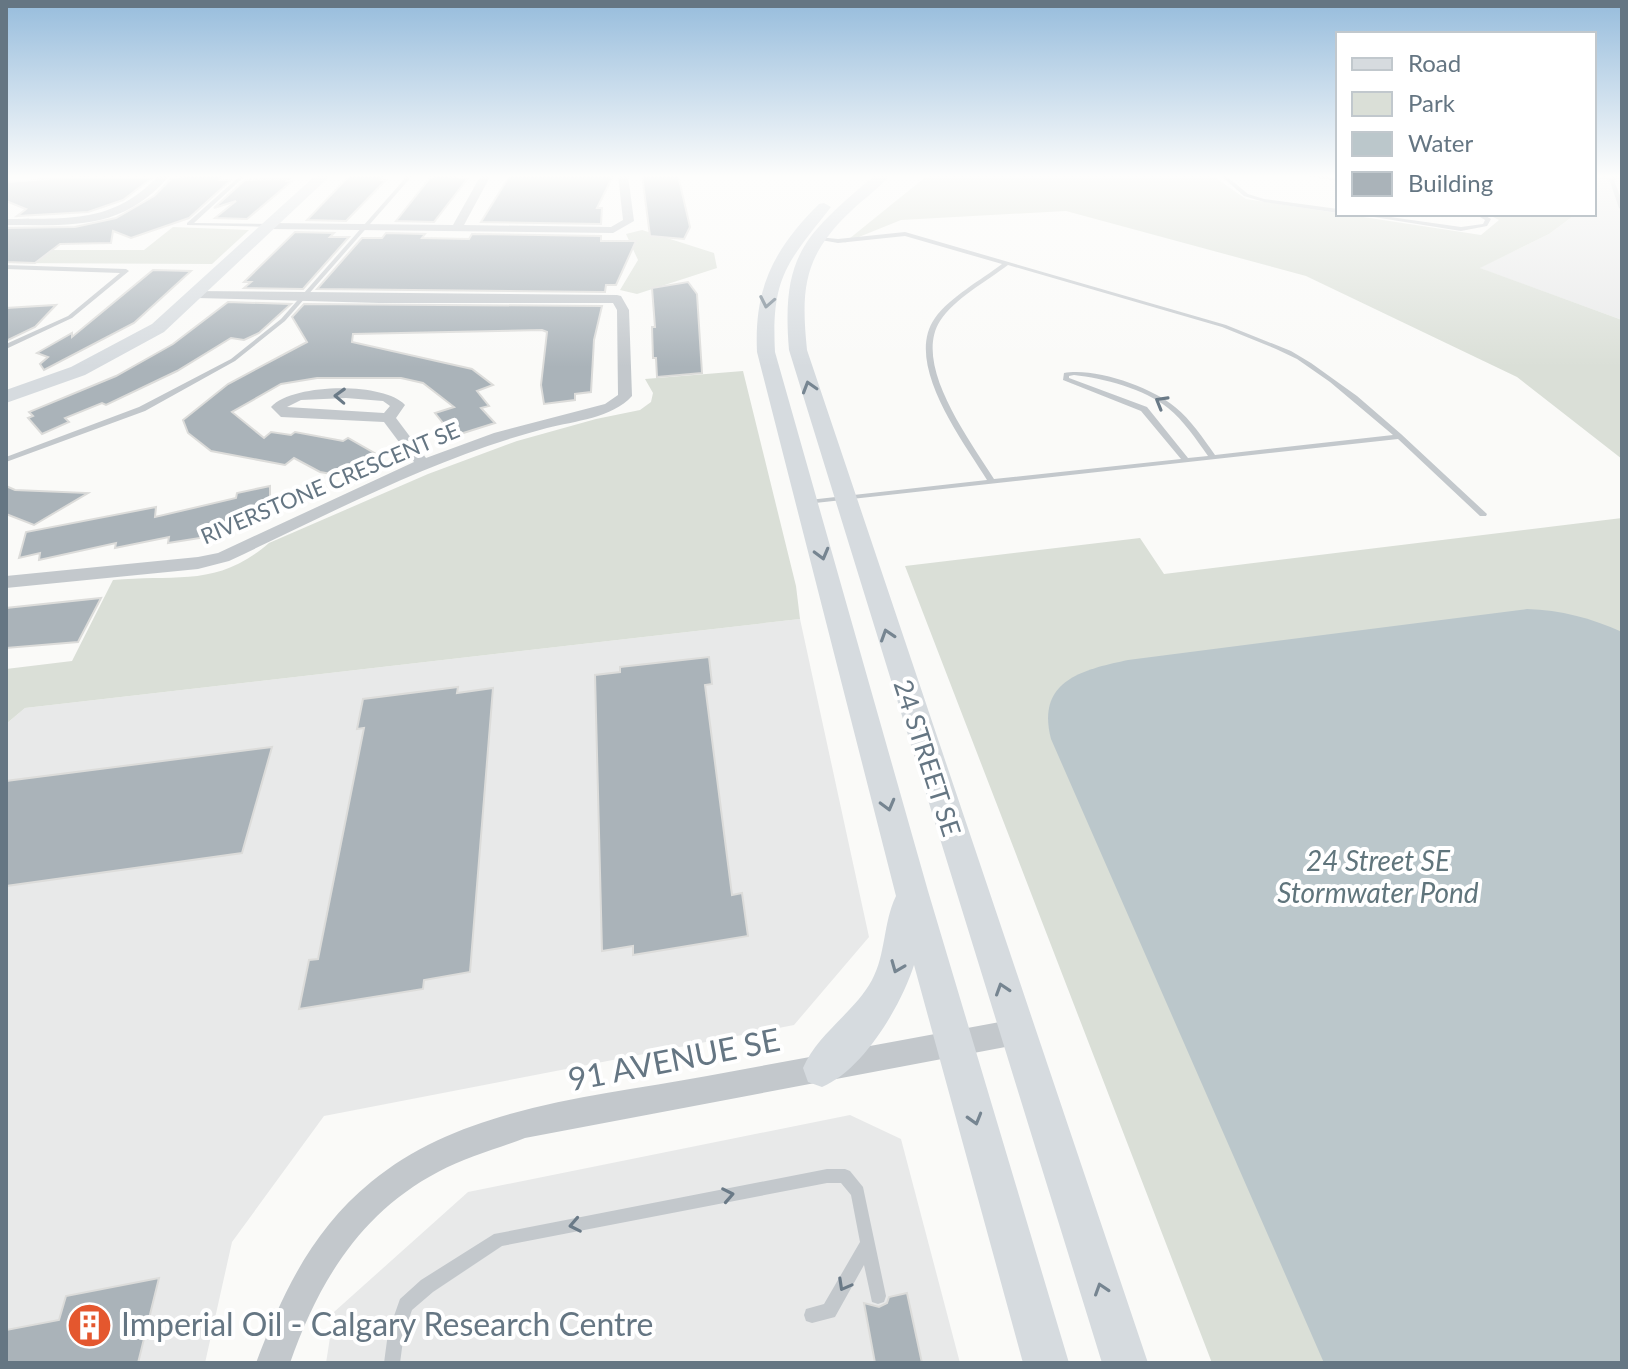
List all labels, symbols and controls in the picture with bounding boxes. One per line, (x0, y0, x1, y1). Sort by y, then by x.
legend (1336, 32, 1596, 216)
text: Road (1408, 48, 1461, 77)
text: Park (1408, 88, 1456, 117)
text: Water (1408, 128, 1473, 157)
text: Building (1408, 168, 1493, 197)
one-way arrow (760, 295, 777, 308)
one-way arrow (803, 380, 819, 394)
one-way arrow (333, 387, 346, 404)
one-way arrow (1155, 396, 1170, 412)
street label: RIVERSTONE CRESCENT SE (196, 416, 463, 549)
one-way arrow (813, 546, 830, 560)
one-way arrow (881, 629, 897, 643)
street label: 24 STREET SE (888, 675, 968, 840)
one-way arrow (879, 798, 896, 812)
water label: 24 Street SE Stormwater Pond (1277, 843, 1479, 909)
one-way arrow (890, 959, 907, 973)
one-way arrow (995, 983, 1011, 997)
street label: 91 AVENUE SE (565, 1019, 783, 1098)
one-way arrow (966, 1111, 982, 1125)
one-way arrow (721, 1187, 734, 1204)
one-way arrow (568, 1215, 582, 1232)
one-way arrow (838, 1276, 854, 1290)
one-way arrow (1094, 1283, 1110, 1297)
building icon: Imperial Oil - Calgary Research Centre (66, 1301, 114, 1349)
place label: Imperial Oil - Calgary Research Centre (121, 1304, 653, 1343)

